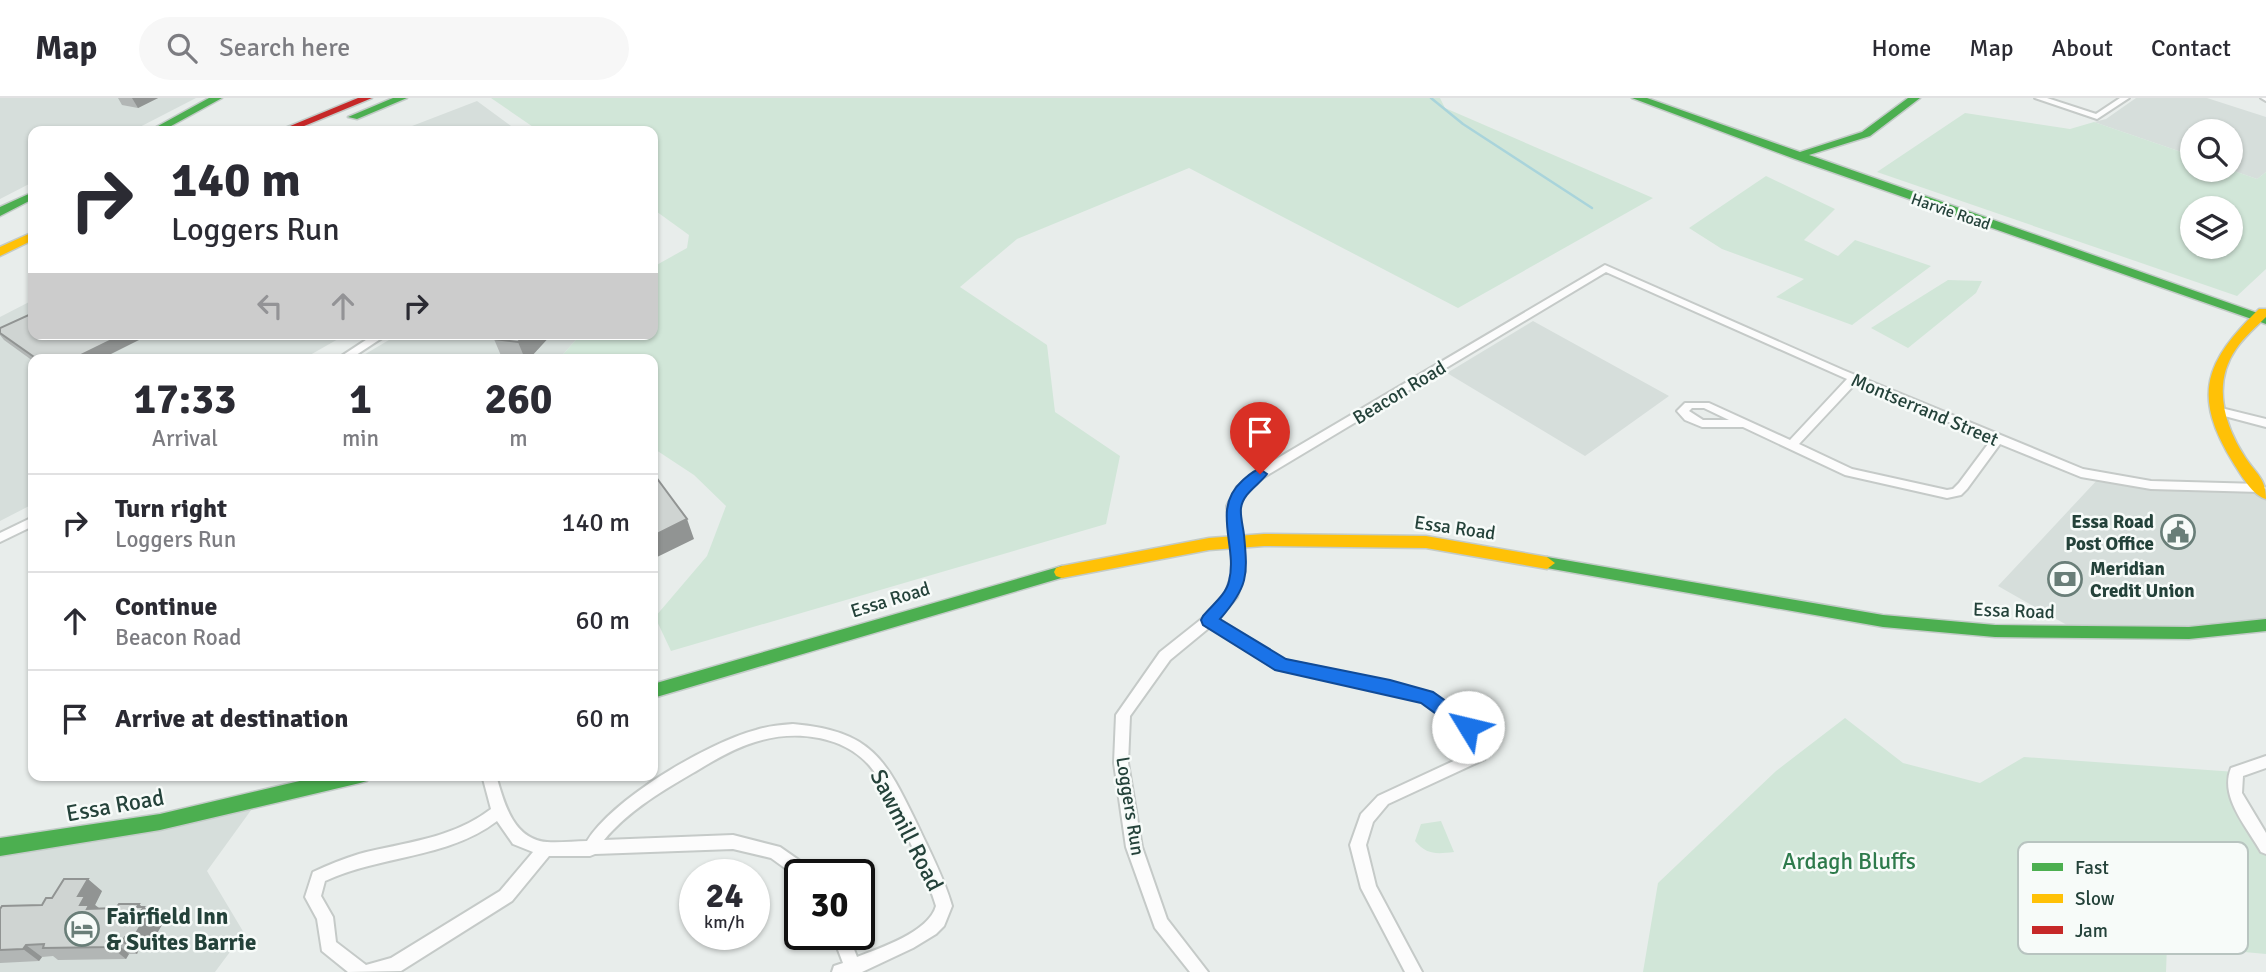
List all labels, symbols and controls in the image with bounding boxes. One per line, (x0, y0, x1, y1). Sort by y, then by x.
search box (139, 17, 629, 80)
text: Map (35, 28, 97, 69)
icon: search (163, 29, 201, 67)
text: Search here (219, 32, 350, 64)
text: Home (1871, 33, 1931, 63)
text: Map (1969, 33, 2014, 63)
text: About (2052, 33, 2113, 63)
text: Contact (2151, 33, 2231, 63)
map controls (2180, 119, 2243, 259)
button: search (2180, 119, 2243, 182)
text: 140 m (171, 150, 301, 210)
icon: right (56, 154, 147, 245)
street label: Harvie Road (1908, 189, 1993, 235)
button: layers (2180, 196, 2243, 259)
text: Loggers Run (171, 210, 340, 249)
icon: left (251, 287, 289, 325)
icon: ahead (324, 287, 362, 325)
icon: right (397, 287, 435, 325)
street label: Beacon Road (1349, 356, 1450, 430)
street label: Montserrand Street (1847, 368, 2002, 452)
text: 17:33 (133, 374, 237, 425)
text: 1 (349, 374, 372, 425)
text: 260 (484, 374, 553, 425)
pin (1230, 402, 1290, 474)
icon: arrive (1241, 413, 1279, 451)
text: Arrival (152, 424, 218, 453)
text: min (342, 424, 379, 453)
text: m (509, 424, 528, 453)
text: Turn right (115, 493, 227, 525)
icon: right (56, 504, 94, 542)
text: 140 m (561, 507, 630, 539)
street label: Essa Road (1413, 510, 1497, 546)
place label: Essa Road Post Office (2065, 510, 2154, 556)
public building icon: Essa Road Post Office (2159, 513, 2197, 551)
text: Loggers Run (115, 525, 236, 554)
place label: Meridian Credit Union (2090, 557, 2195, 603)
bank icon: Meridian Credit Union (2046, 560, 2084, 598)
street label: Essa Road (848, 577, 933, 623)
text: Continue (115, 591, 217, 623)
street label: Essa Road (1973, 598, 2055, 624)
icon: ahead (56, 602, 94, 640)
text: 60 m (575, 605, 630, 637)
text: Beacon Road (115, 623, 242, 652)
position arrow (1431, 690, 1505, 764)
icon: arrive (56, 700, 94, 738)
text: Arrive at destination (115, 703, 348, 735)
text: 60 m (575, 703, 630, 735)
street label: Loggers Run (1110, 755, 1150, 857)
street label: Sawmill Road (863, 764, 950, 896)
street label: Essa Road (64, 783, 166, 828)
legend (2018, 842, 2248, 954)
park label: Ardagh Bluffs (1782, 847, 1916, 876)
text: Fast (2075, 856, 2109, 880)
speed limit sign: 30 (784, 859, 875, 950)
text: 24 (706, 874, 743, 917)
text: Slow (2075, 887, 2115, 911)
place label: Fairfield Inn & Suites Barrie (106, 902, 256, 957)
hotel icon: Fairfield Inn & Suites Barrie (63, 910, 101, 948)
text: km/h (704, 911, 745, 933)
text: Jam (2075, 919, 2108, 943)

